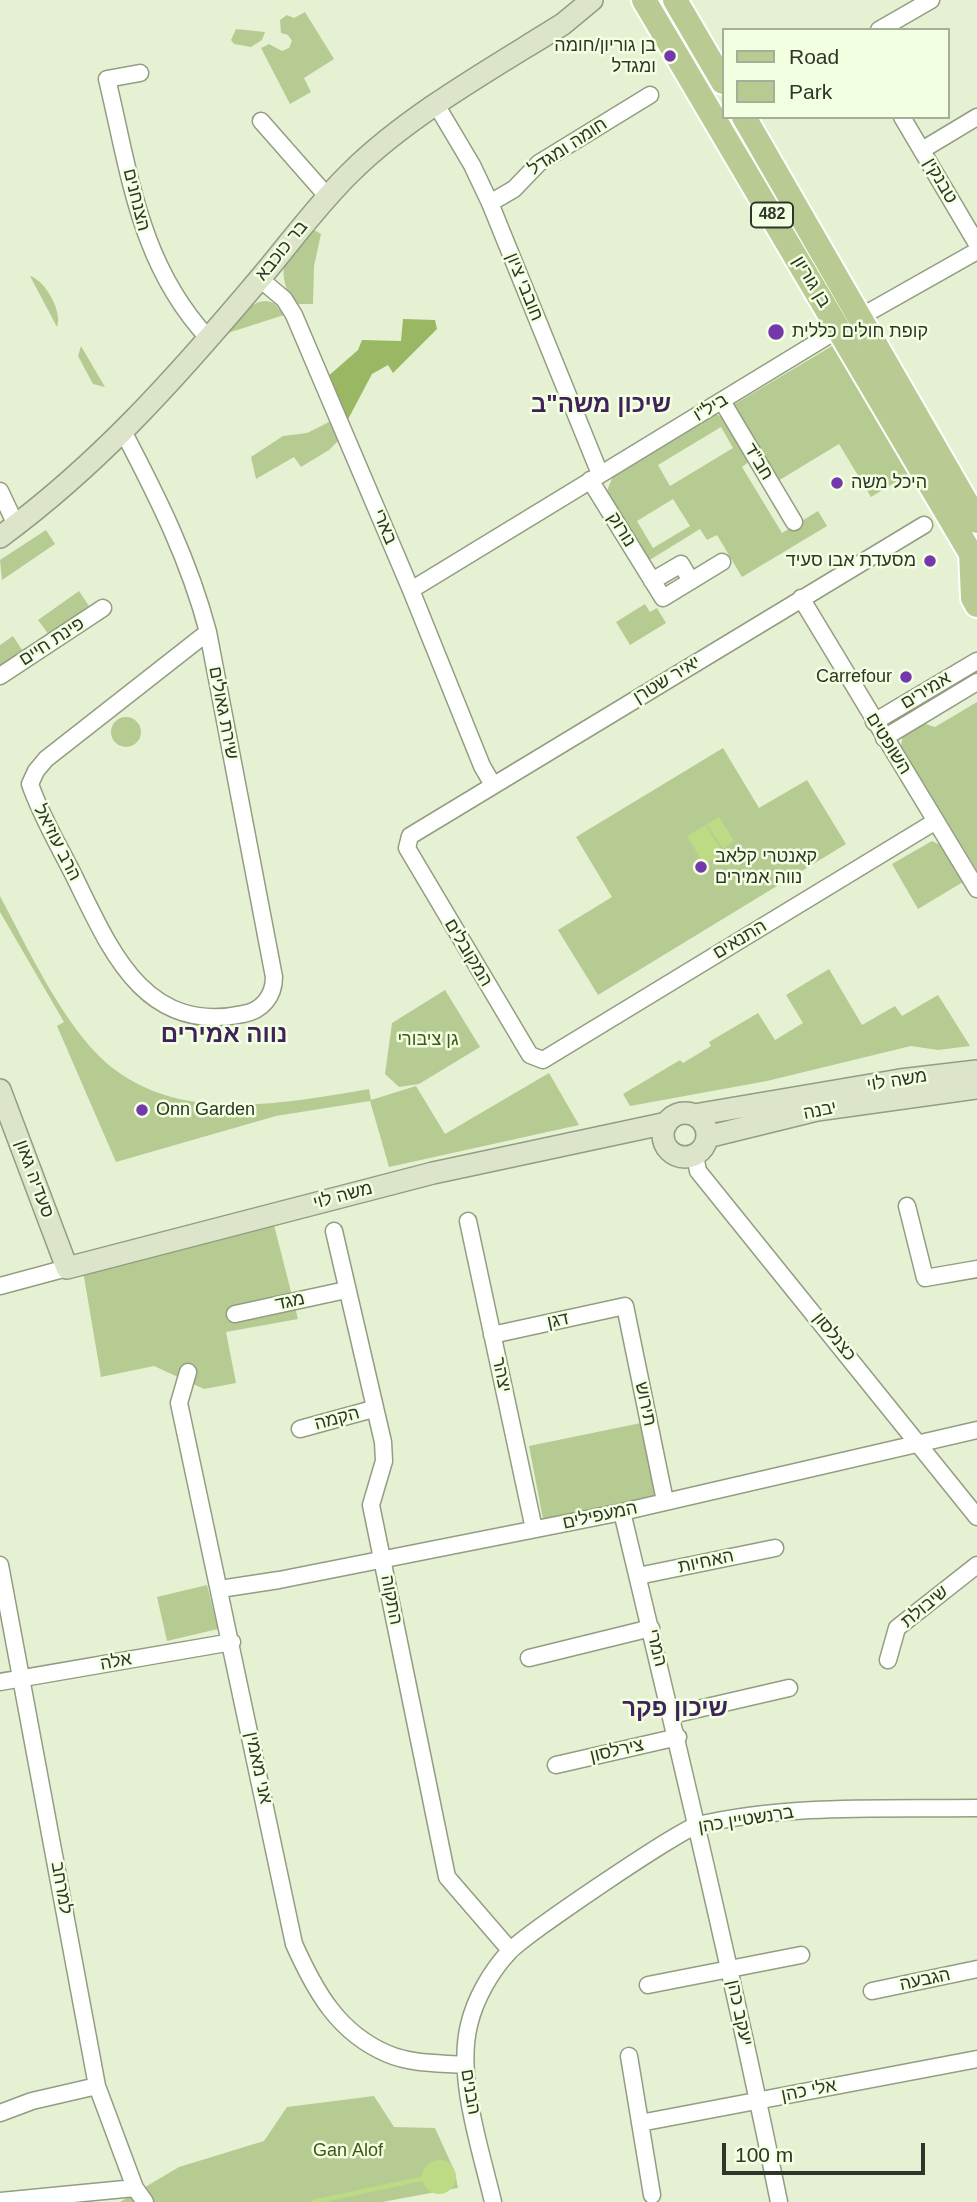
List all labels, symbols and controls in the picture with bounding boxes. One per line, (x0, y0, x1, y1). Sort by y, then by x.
legend (722, 28, 949, 119)
place label: בן גוריון/חומה ומגדל (554, 35, 656, 78)
text: Road (789, 45, 839, 68)
marker: בן גוריון/חומה ומגדל (662, 48, 678, 64)
text: Park (789, 80, 832, 103)
street label: חומה ומגדל (525, 114, 611, 180)
street label: טבנקין (918, 154, 962, 208)
street label: הצנחנים (118, 167, 154, 233)
road number: 482 (751, 202, 793, 228)
street label: בר כוכבא (251, 217, 313, 285)
street label: חובבי ציון (501, 250, 547, 324)
street label: בן גוריון (787, 252, 835, 312)
place label: קופת חולים כללית (792, 321, 928, 343)
marker: קופת חולים כללית (766, 322, 786, 342)
street label: ביל"ו (690, 389, 732, 427)
district label: שיכון משה"ב (531, 391, 671, 419)
street label: חב"ד (739, 440, 777, 484)
place label: היכל משה (851, 472, 927, 494)
marker: היכל משה (829, 475, 845, 491)
street label: בארי (367, 506, 401, 548)
street label: נורוק (602, 509, 640, 551)
place label: מסעדת אבו סעיד (786, 550, 916, 572)
marker: מסעדת אבו סעיד (922, 553, 938, 569)
street label: פינת חיים (15, 613, 89, 671)
street label: יאיר שטרן (630, 652, 704, 708)
street label: שירת גאולים (203, 665, 243, 761)
place label: Carrefour (816, 666, 892, 688)
street label: אמירים (897, 668, 955, 714)
marker: Carrefour (898, 669, 914, 685)
street label: השופטים (861, 709, 915, 779)
street label: הרב עוזיאל (29, 801, 85, 885)
place label: קאנטרי קלאב נווה אמירים (715, 846, 817, 888)
marker: קאנטרי קלאב נווה אמירים (693, 859, 709, 875)
street label: המקובלים (439, 915, 497, 991)
street label: התנאים (709, 916, 771, 964)
district label: נווה אמירים (161, 1021, 287, 1049)
park label: גן ציבורי (397, 1029, 459, 1051)
street label: משה לוי (865, 1066, 929, 1096)
street label: יבנה (801, 1097, 839, 1125)
place label: Onn Garden (156, 1099, 255, 1121)
marker: Onn Garden (134, 1102, 150, 1118)
street label: סעדיה גאון (10, 1137, 58, 1221)
street label: משה לוי (311, 1178, 375, 1214)
street label: מגד (273, 1288, 307, 1316)
street label: דגן (545, 1308, 571, 1334)
street label: כצנלסון (808, 1308, 860, 1366)
street label: יצהר (487, 1355, 515, 1395)
street label: תירוש (630, 1380, 660, 1428)
street label: הקמה (312, 1403, 362, 1435)
street label: המעפילים (561, 1498, 639, 1534)
street label: האחיות (676, 1546, 736, 1578)
street label: התקוה (376, 1573, 406, 1627)
street label: שיבולת (897, 1581, 953, 1633)
street label: המרי (641, 1627, 671, 1669)
street label: אלה (99, 1649, 133, 1675)
district label: שיכון פקר (622, 1695, 728, 1723)
street label: אני מאמין (240, 1730, 276, 1806)
street label: צירלסון (588, 1734, 646, 1768)
street label: ברנשטיין כהן (697, 1802, 795, 1838)
street label: למרחב (46, 1860, 76, 1916)
street label: הגבעה (898, 1964, 952, 1996)
street label: יעקב כהן (721, 1978, 757, 2048)
street label: הבנים (455, 2068, 485, 2116)
street label: אלי כהן (780, 2075, 838, 2107)
scale bar (725, 2128, 928, 2172)
park label: Gan Alof (313, 2140, 383, 2162)
text: 100 m (735, 2143, 793, 2166)

